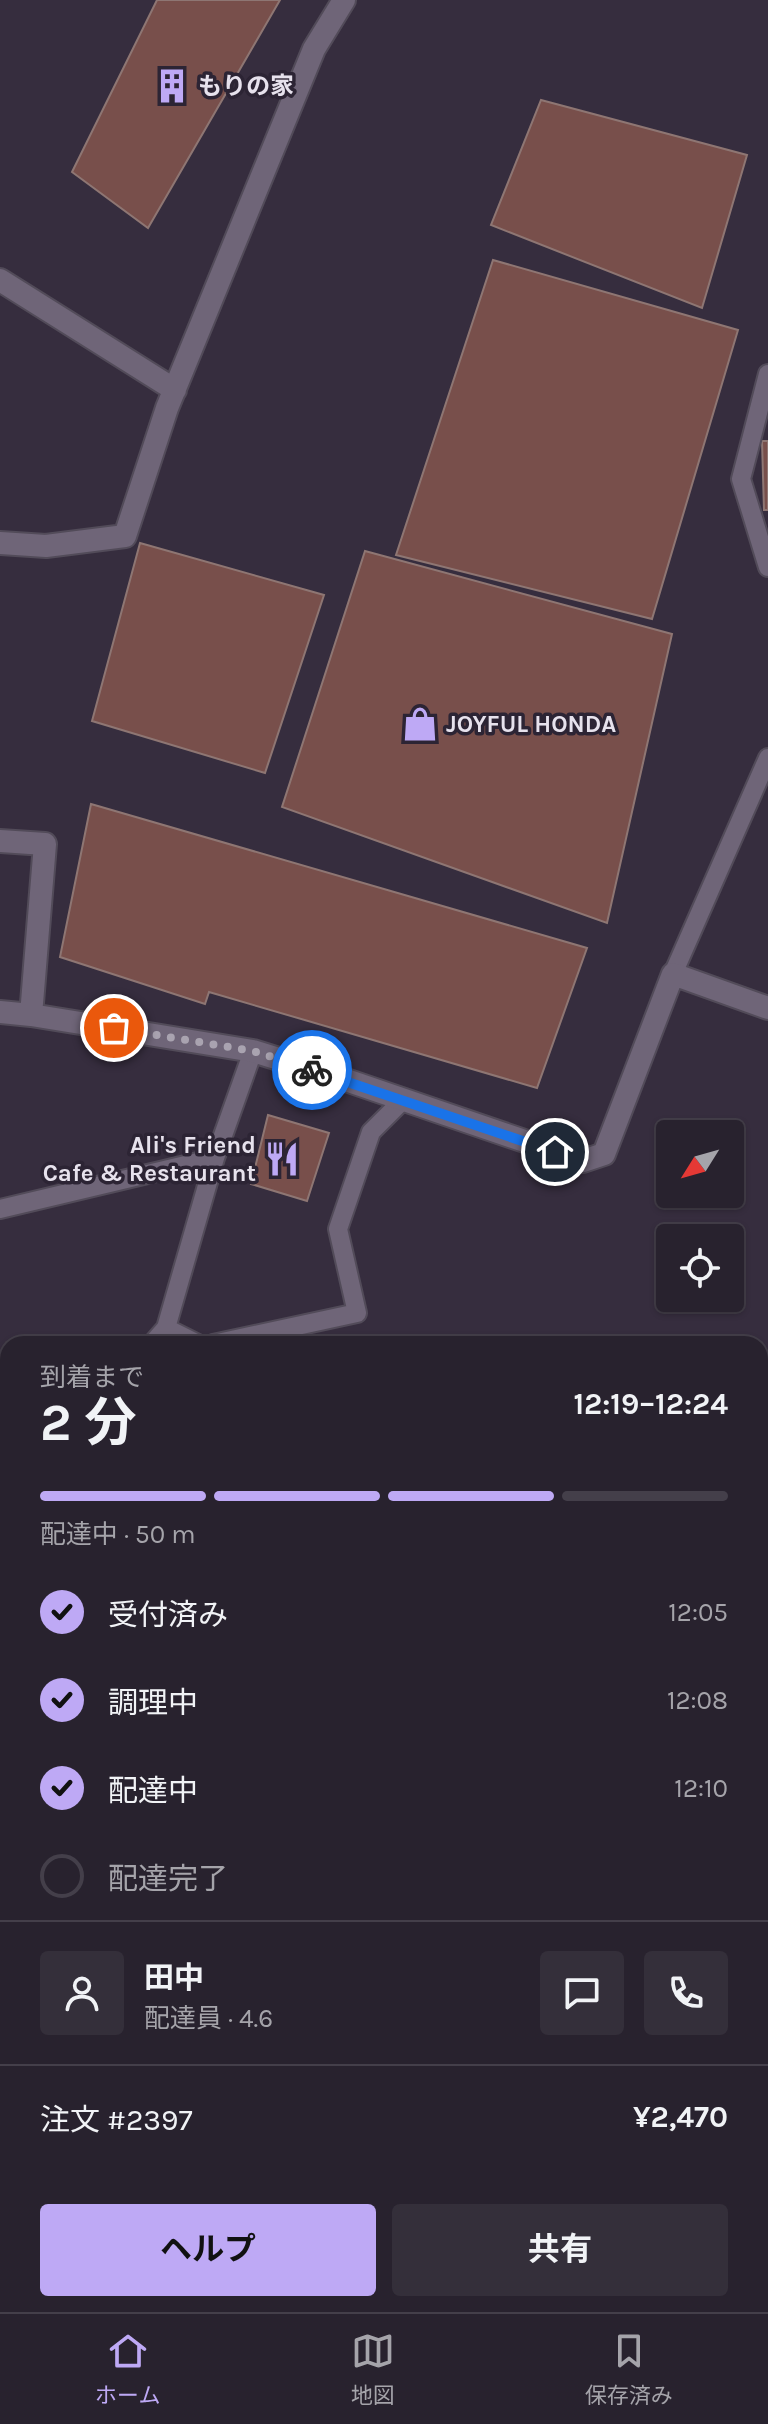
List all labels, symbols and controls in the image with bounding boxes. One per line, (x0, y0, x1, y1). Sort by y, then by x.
building icon: もりの家 (153, 67, 191, 105)
place label: もりの家 (198, 72, 294, 100)
shop icon: JOYFUL HONDA (401, 705, 439, 743)
place label: JOYFUL HONDA (446, 710, 616, 738)
pin (80, 994, 148, 1062)
icon: bag (92, 1006, 136, 1050)
courier (272, 1030, 352, 1110)
icon: bike (290, 1048, 334, 1092)
pin (521, 1118, 589, 1186)
north arrow (656, 1120, 744, 1208)
map controls (656, 1120, 744, 1312)
icon: home (533, 1130, 577, 1174)
place label: Ali's Friend Cafe & Restaurant (43, 1131, 256, 1187)
restaurant icon: Ali's Friend Cafe & Restaurant (263, 1140, 301, 1178)
button: locate (656, 1224, 744, 1312)
text: 到着まで (40, 1362, 144, 1393)
text: 12:19–12:24 (573, 1386, 728, 1422)
text: 2 分 (40, 1392, 137, 1453)
text: 配達中 · 50 m (40, 1519, 196, 1550)
icon: check (40, 1590, 84, 1634)
text: 受付済み (108, 1597, 228, 1633)
text: 12:05 (668, 1597, 728, 1628)
icon: check (40, 1678, 84, 1722)
text: 調理中 (108, 1685, 198, 1721)
text: 12:08 (667, 1685, 728, 1716)
icon: check (40, 1766, 84, 1810)
text: 配達中 (108, 1773, 198, 1809)
text: 12:10 (674, 1773, 728, 1804)
text: 配達完了 (108, 1861, 228, 1897)
button: person (40, 1951, 124, 2035)
button: chat (540, 1951, 624, 2035)
button: phone (644, 1951, 728, 2035)
text: 田中 (144, 1960, 204, 1996)
text: 配達員 · 4.6 (144, 2003, 273, 2034)
text: ¥2,470 (633, 2099, 728, 2135)
text: 注文 #2397 (40, 2102, 192, 2138)
button: ヘルプ (40, 2204, 376, 2296)
button: 共有 (392, 2204, 728, 2296)
tab: ホーム (95, 2329, 160, 2409)
tab: 地図 (351, 2329, 395, 2409)
tab: 保存済み (585, 2329, 673, 2409)

